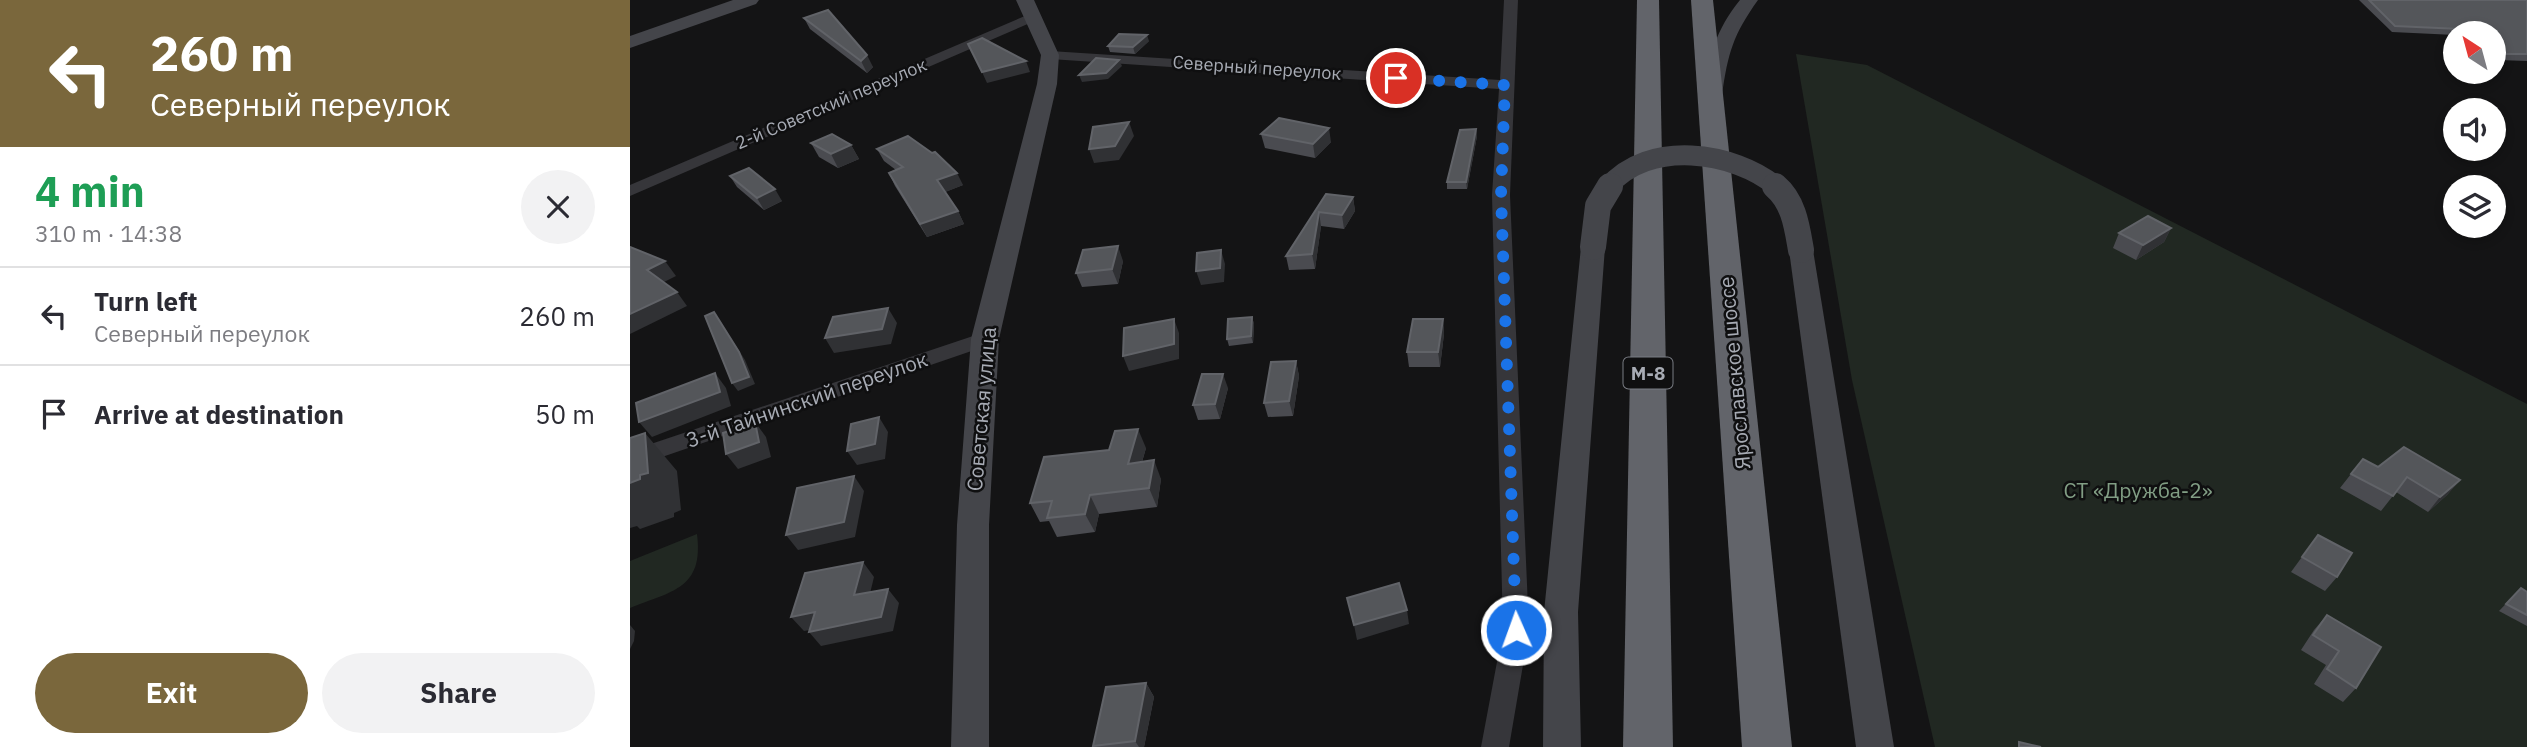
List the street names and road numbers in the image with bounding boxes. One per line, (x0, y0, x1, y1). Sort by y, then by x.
street label: Северный переулок (1172, 50, 1342, 85)
street label: 2-й Советский переулок (732, 53, 930, 154)
street label: Ярославское шоссе (1712, 275, 1756, 471)
street label: Советская улица (960, 326, 1002, 492)
street label: 3-й Тайнинский переулок (682, 345, 931, 454)
road number: М-8 (1623, 358, 1672, 388)

